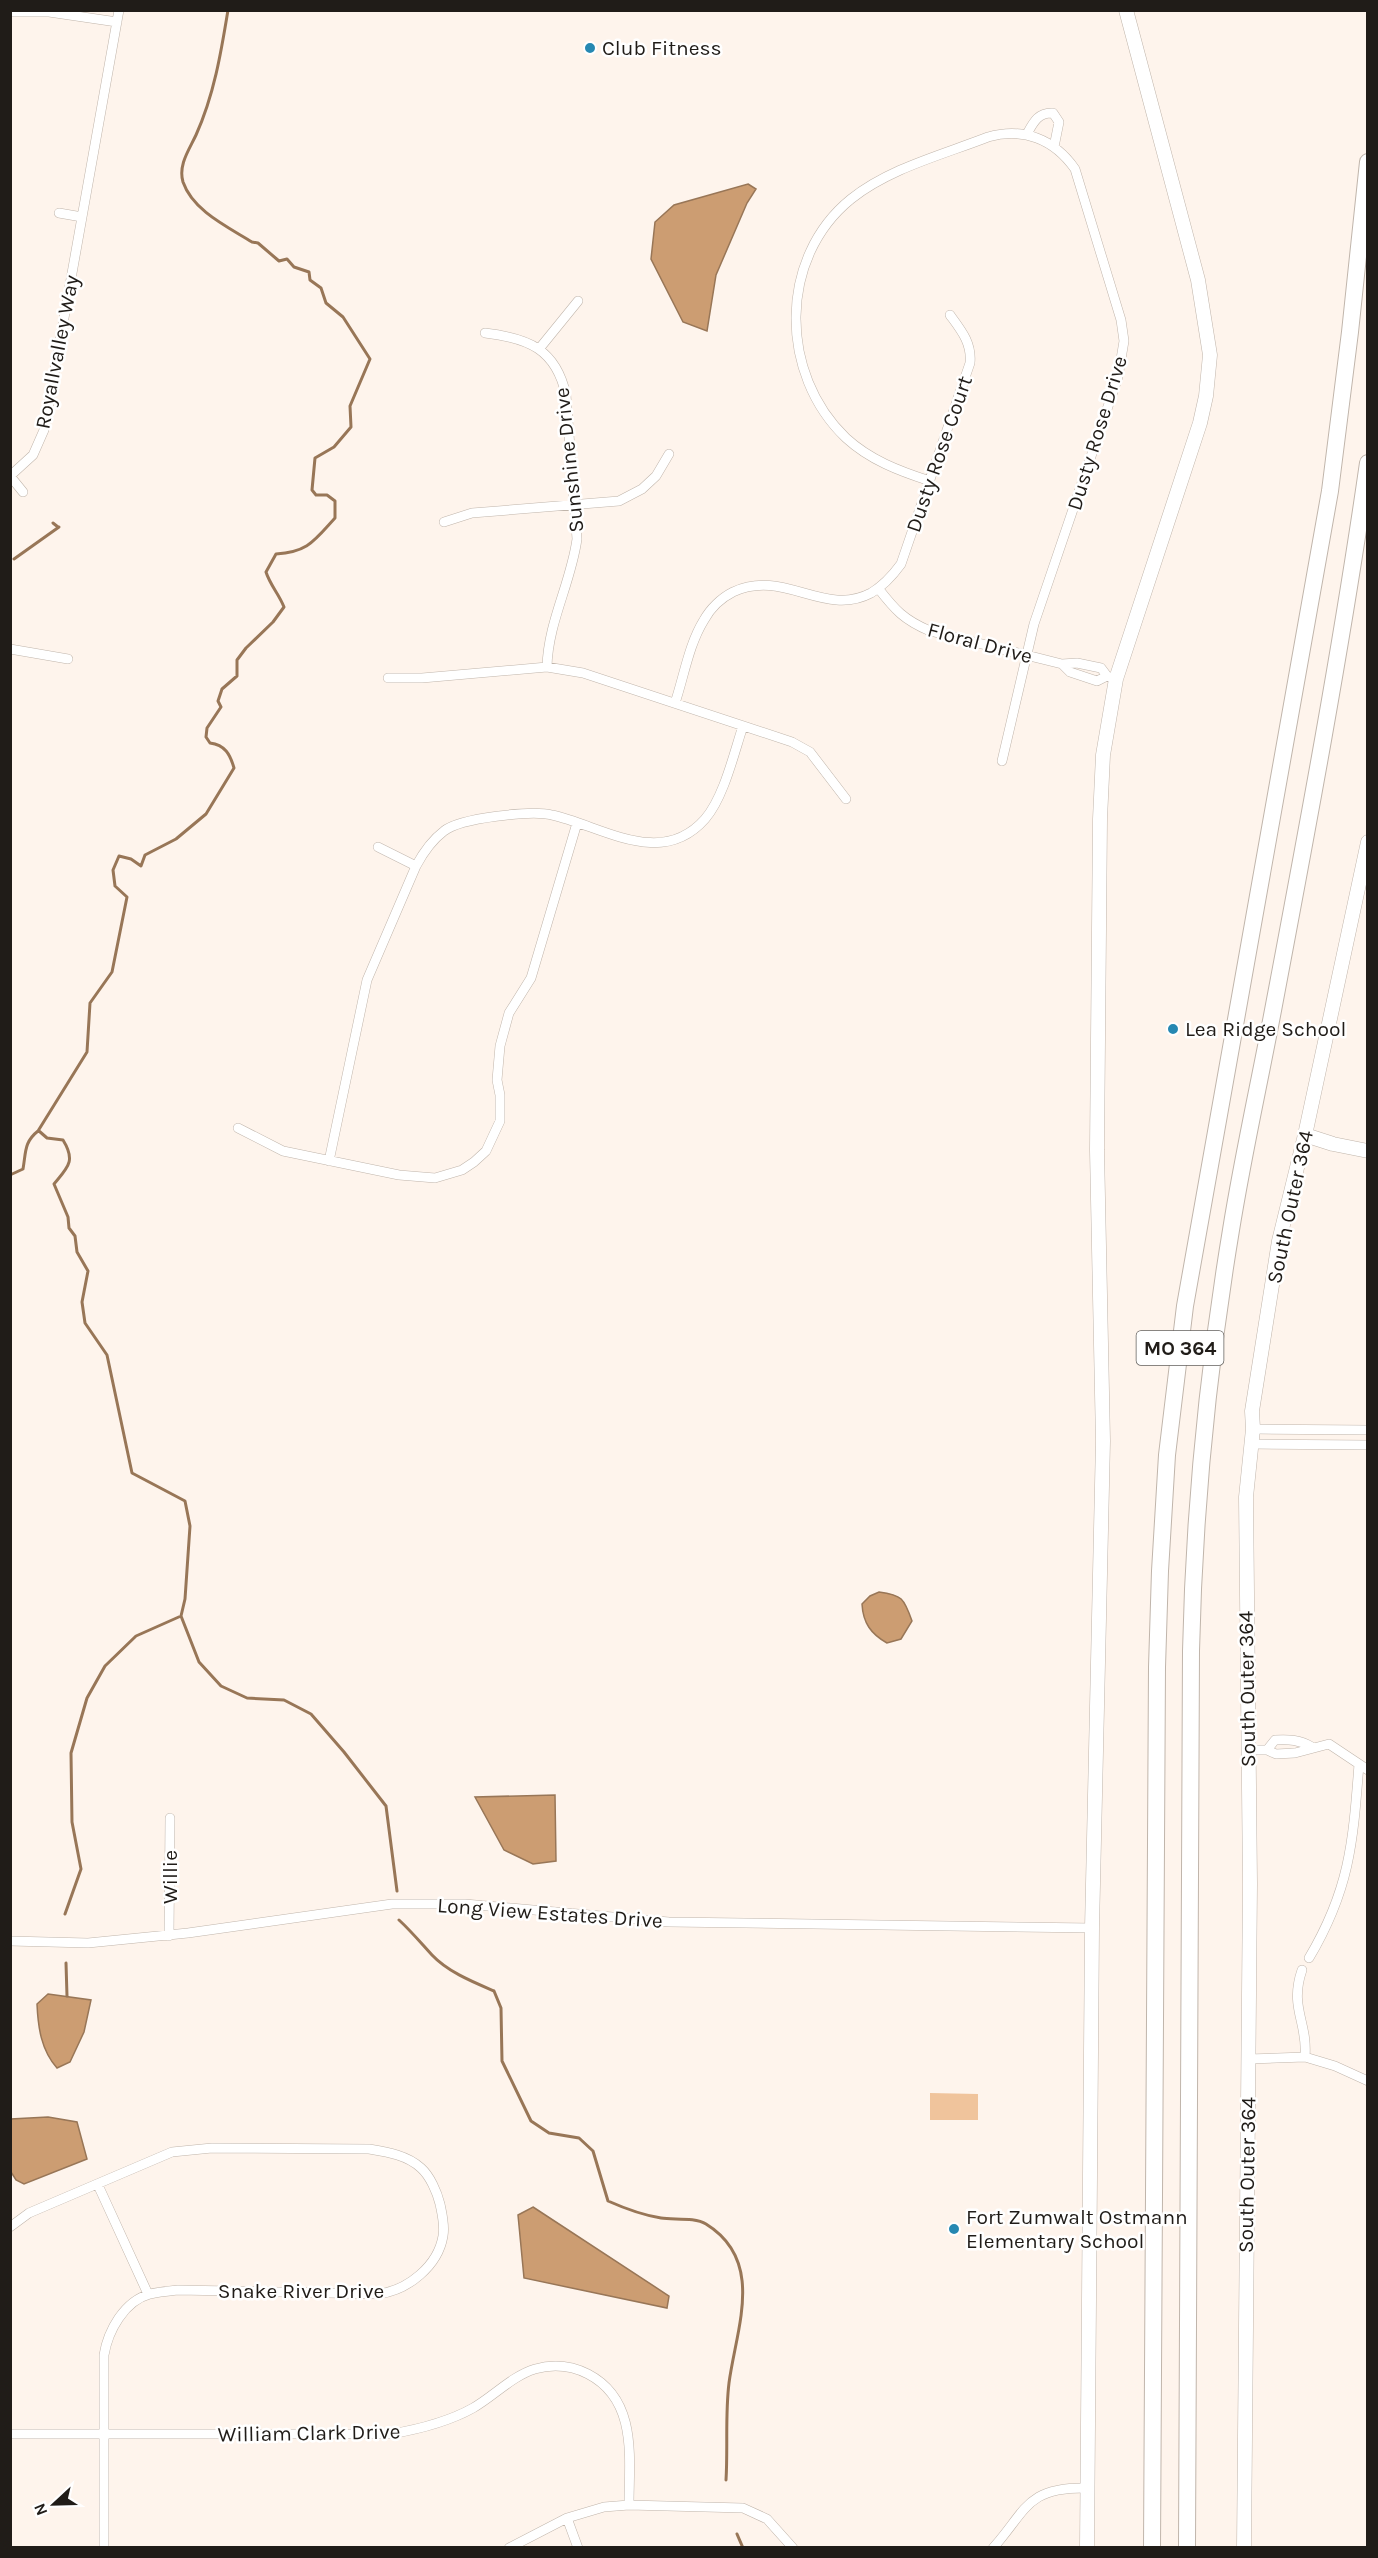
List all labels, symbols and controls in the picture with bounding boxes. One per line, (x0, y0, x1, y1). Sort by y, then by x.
place label: Club Fitness (602, 36, 722, 60)
marker: Club Fitness (583, 41, 597, 55)
street label: Royallvalley Way (30, 273, 84, 431)
street label: Dusty Rose Drive (1062, 353, 1132, 513)
street label: Dusty Rose Court (901, 372, 977, 535)
street label: Sunshine Drive (549, 386, 589, 534)
street label: Floral Drive (925, 618, 1035, 668)
place label: Lea Ridge School (1185, 1017, 1346, 1041)
marker: Lea Ridge School (1166, 1022, 1180, 1036)
street label: South Outer 364 (1262, 1128, 1318, 1286)
road number: MO 364 (1136, 1331, 1224, 1365)
street label: South Outer 364 (1234, 1610, 1260, 1767)
street label: Willie (158, 1850, 182, 1904)
street label: Long View Estates Drive (436, 1893, 664, 1933)
street label: South Outer 364 (1234, 2096, 1260, 2253)
place label: Fort Zumwalt Ostmann Elementary School (966, 2205, 1188, 2253)
marker: Fort Zumwalt Ostmann Elementary School (947, 2222, 961, 2236)
street label: Snake River Drive (218, 2279, 384, 2303)
street label: William Clark Drive (217, 2419, 401, 2447)
north arrow (24, 2474, 84, 2534)
text: N (30, 2501, 52, 2518)

